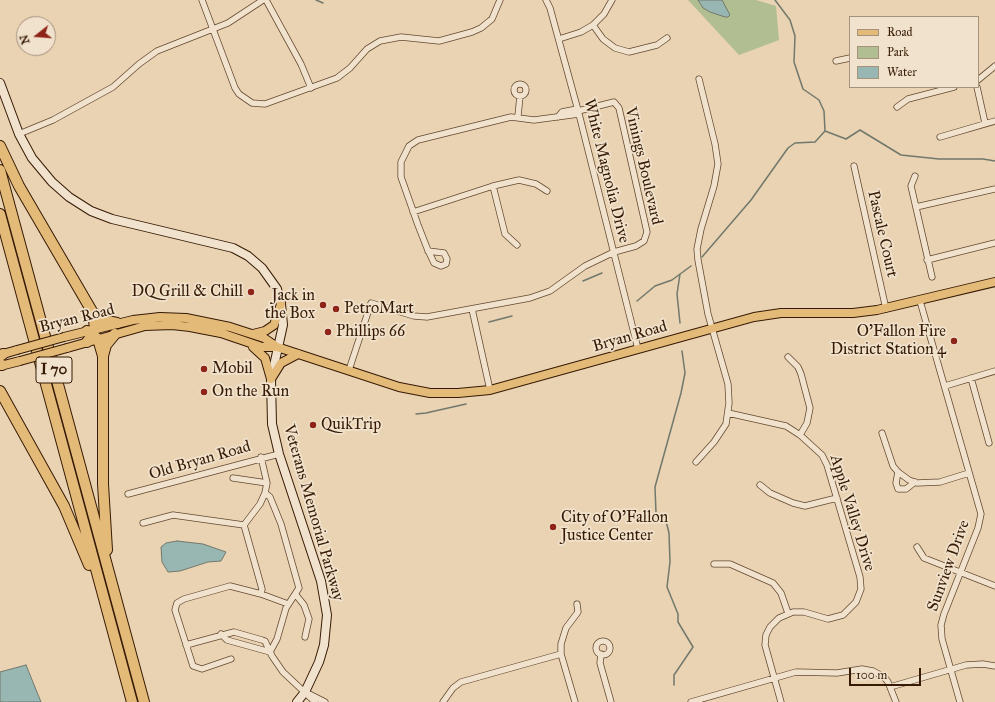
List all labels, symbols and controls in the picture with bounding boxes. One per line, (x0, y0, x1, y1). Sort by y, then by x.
north arrow (16, 16, 56, 56)
legend (849, 16, 979, 88)
text: Road (887, 25, 913, 39)
text: N (17, 33, 33, 46)
text: Park (887, 45, 909, 59)
text: Water (887, 65, 917, 79)
street label: White Magnolia Drive (579, 97, 633, 245)
street label: Vinings Boulevard (620, 105, 666, 227)
street label: Pascale Court (863, 189, 901, 279)
place label: DQ Grill & Chill (132, 282, 243, 302)
place label: Jack in the Box (265, 286, 315, 324)
marker: DQ Grill & Chill (246, 287, 256, 297)
place label: PetroMart (344, 299, 414, 319)
street label: Bryan Road (37, 300, 117, 338)
marker: Jack in the Box (318, 300, 328, 310)
marker: PetroMart (331, 304, 341, 314)
street label: Bryan Road (590, 317, 670, 357)
place label: Phillips 66 (336, 322, 405, 342)
place label: O'Fallon Fire District Station 4 (830, 322, 946, 360)
marker: Phillips 66 (323, 327, 333, 337)
marker: O'Fallon Fire District Station 4 (949, 336, 959, 346)
road number: I 70 (36, 357, 72, 383)
place label: Mobil (212, 359, 253, 379)
marker: Mobil (199, 364, 209, 374)
place label: On the Run (212, 382, 289, 402)
marker: On the Run (199, 387, 209, 397)
place label: QuikTrip (321, 415, 381, 435)
marker: QuikTrip (308, 420, 318, 430)
street label: Veterans Memorial Parkway (279, 423, 347, 603)
street label: Old Bryan Road (147, 437, 253, 485)
street label: Apple Valley Drive (825, 452, 879, 574)
place label: City of O'Fallon Justice Center (561, 508, 668, 546)
street label: Sunview Drive (924, 518, 974, 614)
marker: City of O'Fallon Justice Center (548, 522, 558, 532)
scale bar (851, 660, 923, 686)
text: 100 m (856, 668, 887, 682)

